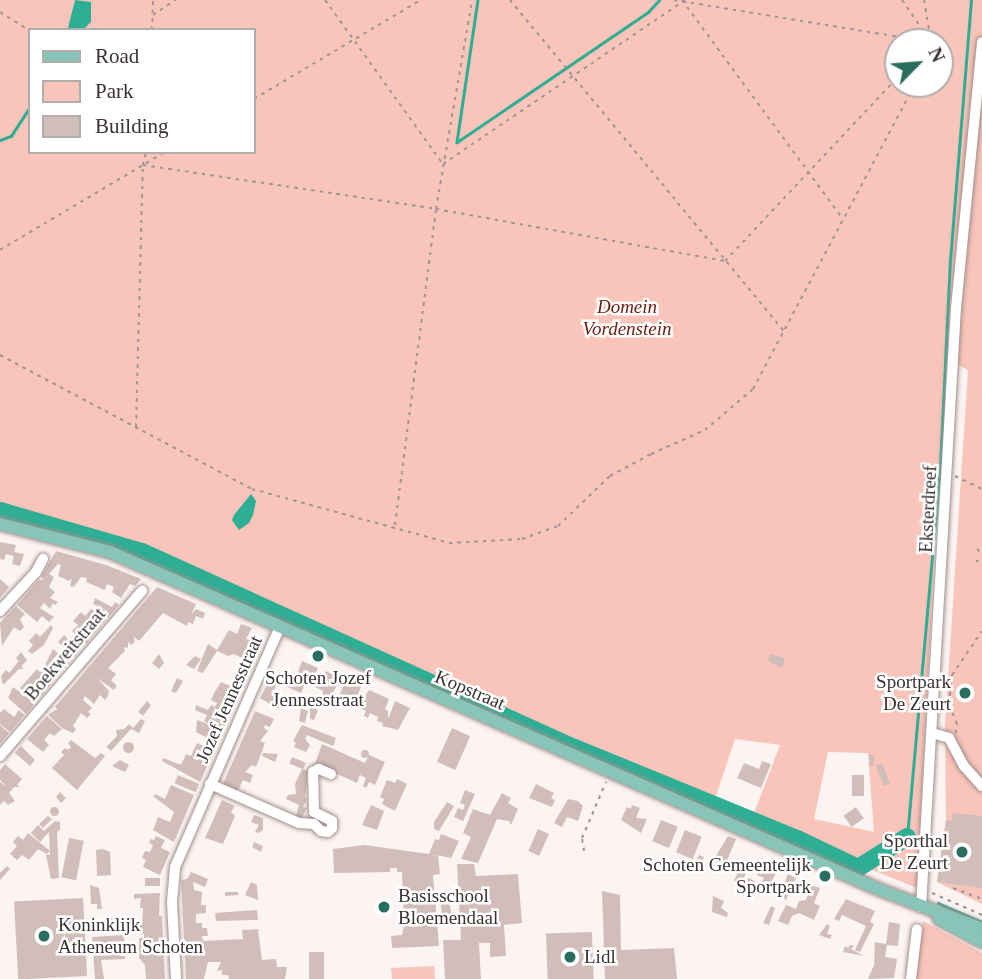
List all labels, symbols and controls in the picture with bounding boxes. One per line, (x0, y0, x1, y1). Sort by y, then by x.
legend (28, 28, 256, 154)
north arrow (884, 28, 954, 98)
text: Road (95, 44, 139, 68)
text: N (924, 44, 949, 65)
text: Park (95, 79, 134, 103)
text: Building (95, 114, 169, 138)
park label: Domein Vordenstein (582, 296, 672, 340)
street label: Eksterdreef (914, 465, 942, 553)
street label: Boekweitstraat (20, 603, 110, 705)
street label: Jozef Jennesstraat (191, 632, 267, 766)
marker: Schoten Jozef Jennesstraat (310, 648, 326, 664)
street label: Kopstraat (432, 665, 508, 715)
place label: Schoten Jozef Jennesstraat (265, 667, 371, 711)
place label: Sportpark De Zeurt (876, 671, 951, 715)
marker: Sportpark De Zeurt (957, 685, 973, 701)
place label: Sporthal De Zeurt (880, 830, 948, 874)
marker: Sporthal De Zeurt (954, 844, 970, 860)
place label: Schoten Gemeentelijk Sportpark (643, 854, 811, 898)
marker: Schoten Gemeentelijk Sportpark (817, 868, 833, 884)
place label: Basisschool Bloemendaal (398, 885, 498, 929)
marker: Basisschool Bloemendaal (376, 899, 392, 915)
place label: Koninklijk Atheneum Schoten (58, 914, 203, 958)
marker: Koninklijk Atheneum Schoten (36, 928, 52, 944)
place label: Lidl (584, 946, 616, 968)
marker: Lidl (562, 949, 578, 965)

